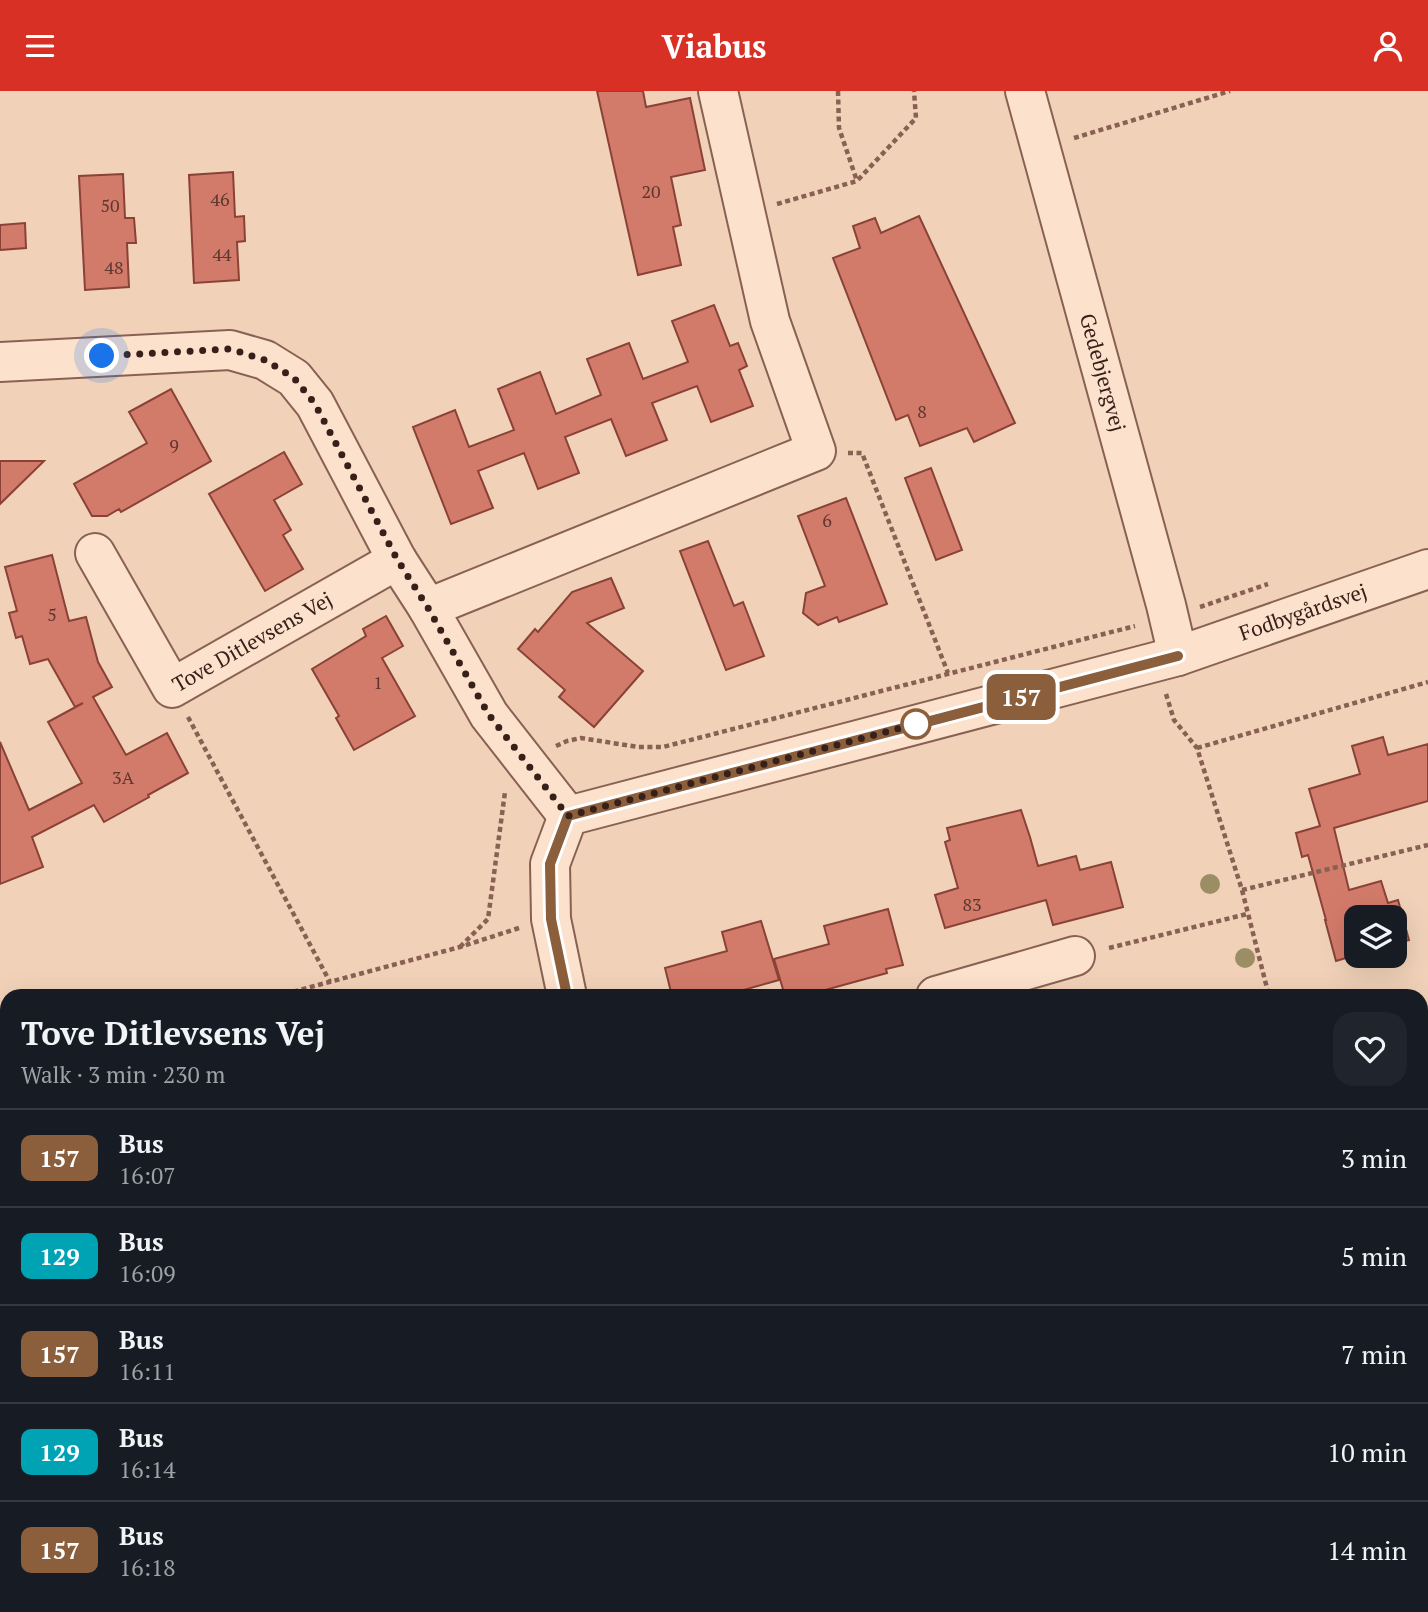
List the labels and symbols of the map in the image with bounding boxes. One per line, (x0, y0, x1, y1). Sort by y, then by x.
house number: 20 (641, 179, 661, 203)
house number: 46 (210, 187, 230, 211)
house number: 50 (100, 193, 120, 217)
house number: 44 (212, 242, 232, 266)
house number: 48 (104, 255, 124, 279)
street label: Gedebjergvej (1074, 310, 1133, 435)
your location (84, 338, 119, 373)
house number: 8 (917, 399, 927, 423)
house number: 9 (169, 433, 179, 457)
house number: 6 (822, 508, 832, 532)
street label: Fodbygårdsvej (1235, 576, 1370, 647)
street label: Tove Ditlevsens Vej (167, 585, 337, 698)
house number: 5 (47, 602, 57, 626)
house number: 1 (373, 670, 383, 694)
line badge: 157 (981, 674, 1061, 720)
unlabelled marker (901, 709, 931, 739)
house number: 3A (112, 765, 135, 789)
house number: 83 (962, 892, 982, 916)

